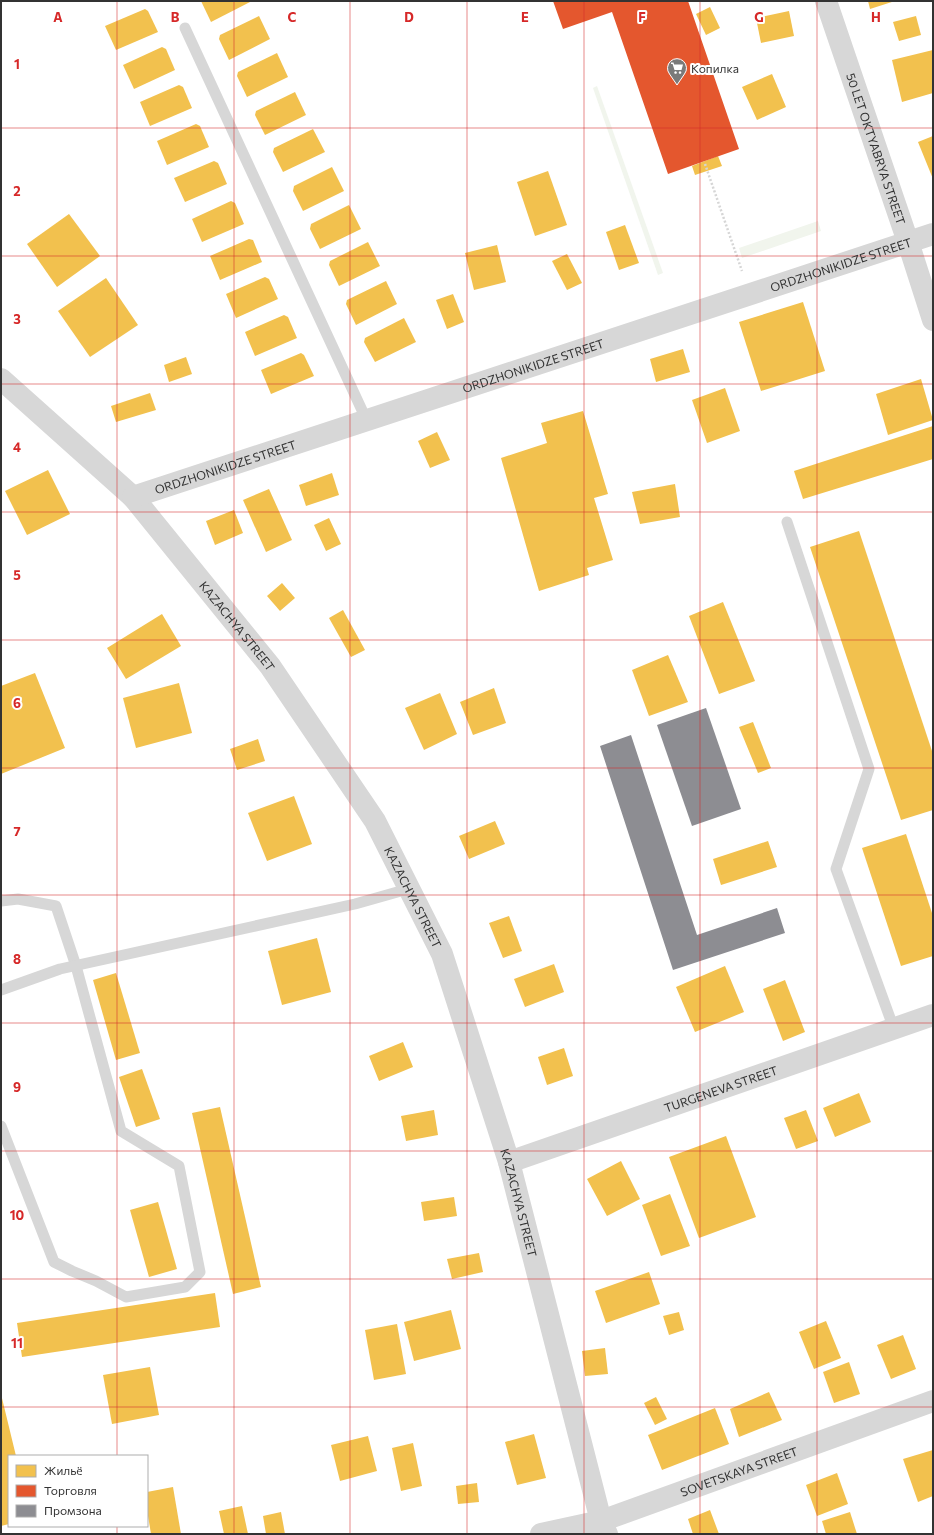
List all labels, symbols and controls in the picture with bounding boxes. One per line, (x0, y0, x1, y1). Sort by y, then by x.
text: A (53, 9, 63, 25)
text: B (171, 9, 180, 25)
text: C (288, 9, 297, 25)
text: D (404, 9, 414, 25)
text: E (521, 9, 529, 25)
text: F (638, 9, 646, 25)
text: G (754, 9, 764, 25)
text: H (871, 9, 881, 25)
text: 1 (14, 56, 20, 72)
supermarket icon: Копилка (666, 57, 688, 85)
place label: Копилка (691, 61, 739, 75)
street label: 50 LET OKTYABRYA STREET (844, 71, 909, 227)
text: 2 (13, 183, 21, 199)
street label: ORDZHONIKIDZE STREET (768, 234, 913, 294)
text: 3 (13, 311, 21, 327)
street label: ORDZHONIKIDZE STREET (460, 336, 606, 395)
street label: ORDZHONIKIDZE STREET (153, 437, 298, 496)
text: 4 (13, 439, 21, 455)
text: 5 (13, 567, 21, 583)
street label: KAZACHYA STREET (197, 578, 278, 674)
text: 6 (13, 695, 21, 711)
text: 7 (13, 823, 21, 839)
street label: KAZACHYA STREET (382, 844, 445, 950)
text: 8 (13, 951, 21, 967)
street label: TURGENEVA STREET (662, 1062, 779, 1115)
text: 9 (13, 1079, 21, 1095)
street label: KAZACHYA STREET (498, 1146, 540, 1258)
text: 10 (10, 1207, 25, 1223)
text: 11 (11, 1335, 23, 1351)
street label: SOVETSKAYA STREET (678, 1443, 800, 1499)
legend (8, 1455, 148, 1527)
text: Жильё (44, 1463, 83, 1477)
text: Торговля (44, 1483, 97, 1497)
text: Промзона (44, 1503, 102, 1517)

